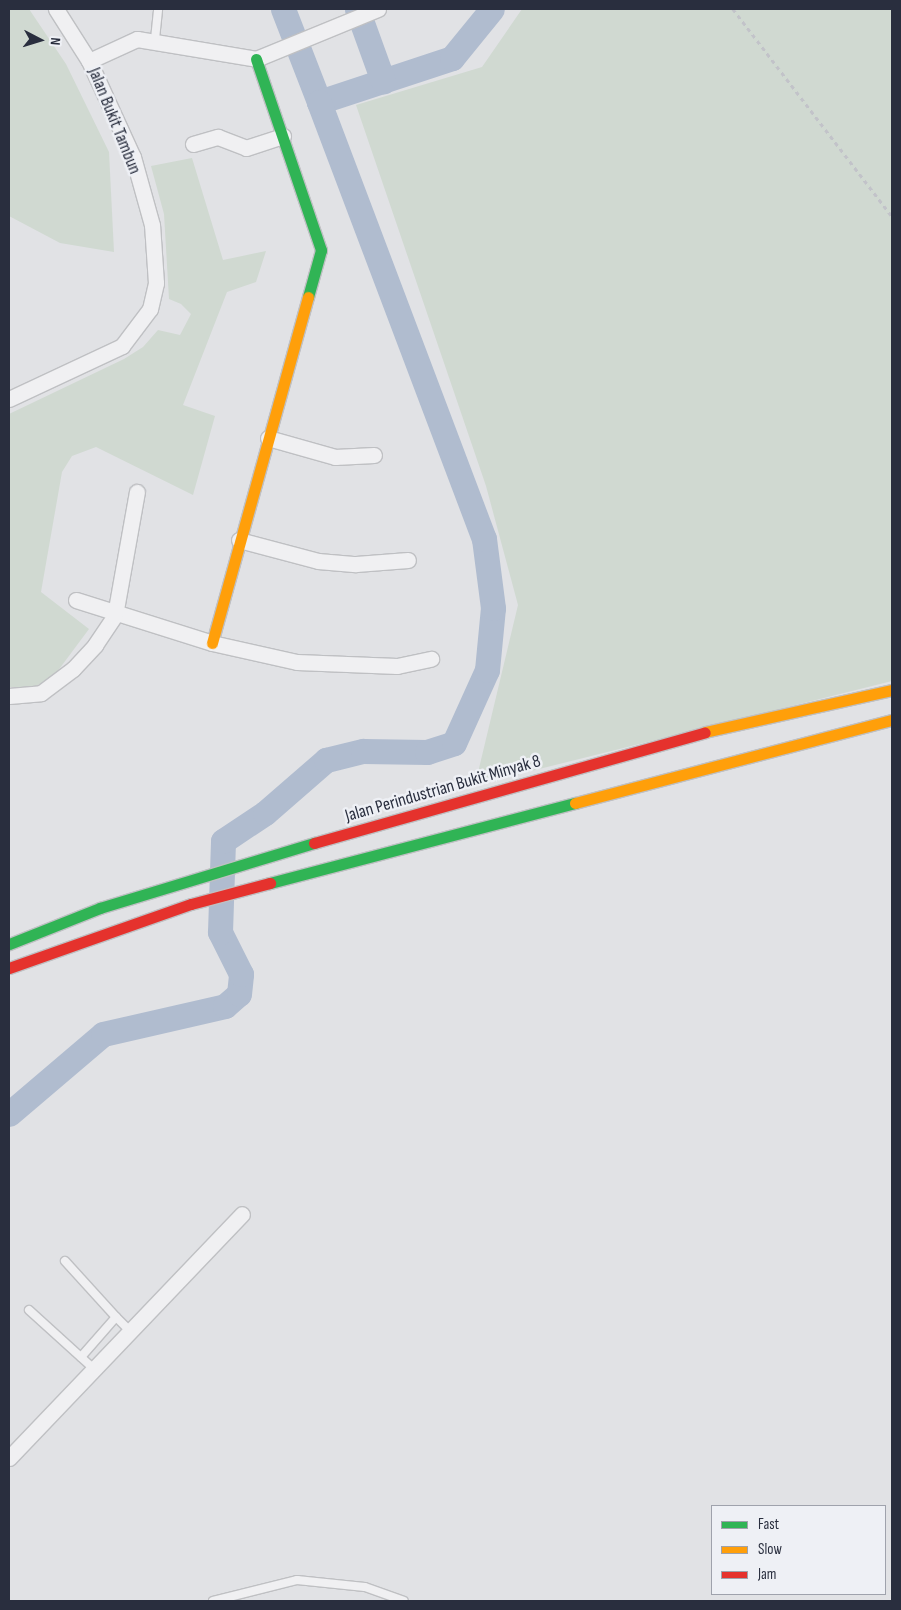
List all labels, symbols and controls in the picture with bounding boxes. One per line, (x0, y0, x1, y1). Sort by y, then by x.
north arrow (15, 15, 65, 65)
text: N (47, 37, 64, 46)
street label: Jalan Bukit Tambun (83, 65, 145, 177)
street label: Jalan Perindustrian Bukit Minyak 8 (343, 751, 543, 827)
legend (711, 1505, 886, 1595)
text: Fast (758, 1515, 779, 1534)
text: Slow (758, 1540, 782, 1559)
text: Jam (758, 1565, 776, 1584)

